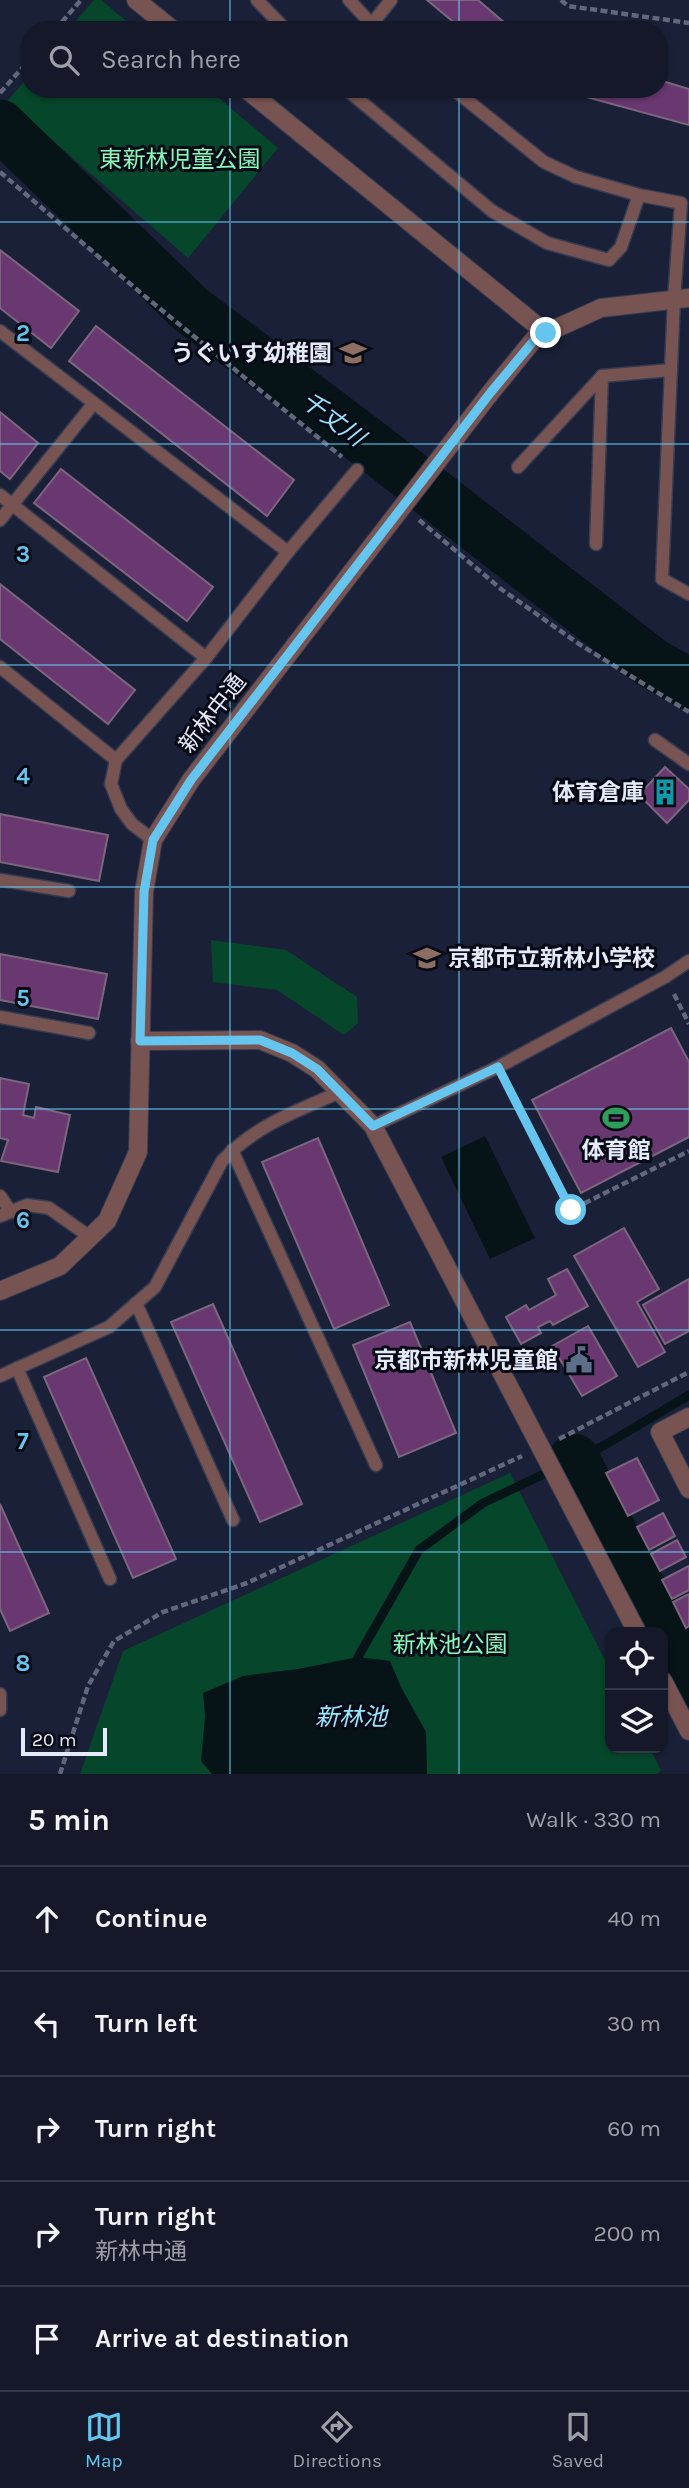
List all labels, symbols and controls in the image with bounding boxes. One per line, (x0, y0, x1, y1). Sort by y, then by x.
search box (21, 21, 668, 98)
icon: search (45, 41, 83, 79)
text: Search here (101, 44, 241, 75)
park label: 東新林児童公園 (100, 146, 261, 173)
route end (530, 317, 561, 348)
text: 2 (16, 320, 30, 347)
school or university icon: うぐいす幼稚園 (338, 338, 368, 368)
place label: うぐいす幼稚園 (171, 340, 332, 367)
water label: 千丈川 (296, 386, 373, 454)
text: 3 (16, 541, 30, 568)
street label: 新林中通 (173, 669, 251, 758)
text: 4 (16, 763, 30, 790)
building icon: 体育倉庫 (650, 777, 680, 807)
place label: 体育倉庫 (552, 779, 644, 806)
school or university icon: 京都市立新林小学校 (412, 943, 442, 973)
place label: 京都市立新林小学校 (448, 945, 655, 972)
text: 5 (16, 985, 30, 1012)
sports icon: 体育館 (601, 1103, 631, 1133)
place label: 体育館 (582, 1137, 651, 1164)
route start (555, 1194, 586, 1225)
text: 6 (16, 1207, 30, 1234)
public building icon: 京都市新林児童館 (564, 1345, 594, 1375)
place label: 京都市新林児童館 (374, 1347, 558, 1374)
text: 7 (17, 1428, 29, 1455)
map controls (605, 1627, 668, 1753)
button: locate (605, 1627, 668, 1690)
park label: 新林池公園 (393, 1631, 508, 1658)
text: 8 (16, 1650, 30, 1677)
button: layers (605, 1690, 668, 1753)
water label: 新林池 (315, 1703, 389, 1731)
scale bar (21, 1725, 107, 1757)
text: 20 m (32, 1729, 77, 1751)
text: 5 min (28, 1802, 110, 1838)
text: Walk · 330 m (526, 1806, 661, 1833)
icon: ahead (28, 1900, 66, 1938)
text: Continue (95, 1903, 207, 1934)
text: 40 m (608, 1905, 661, 1932)
icon: left (28, 2005, 66, 2043)
text: Turn left (95, 2008, 197, 2039)
text: 30 m (607, 2010, 661, 2037)
icon: right (28, 2110, 66, 2148)
text: Turn right (95, 2113, 216, 2144)
text: 60 m (607, 2115, 661, 2142)
text: Turn right (95, 2201, 216, 2232)
icon: right (28, 2215, 66, 2253)
text: 200 m (593, 2220, 661, 2247)
text: 新林中通 (95, 2238, 187, 2265)
icon: arrive (28, 2320, 66, 2358)
text: Arrive at destination (95, 2323, 349, 2354)
tab: Map (85, 2408, 123, 2472)
tab: Directions (293, 2408, 382, 2472)
tab: Saved (552, 2408, 604, 2472)

